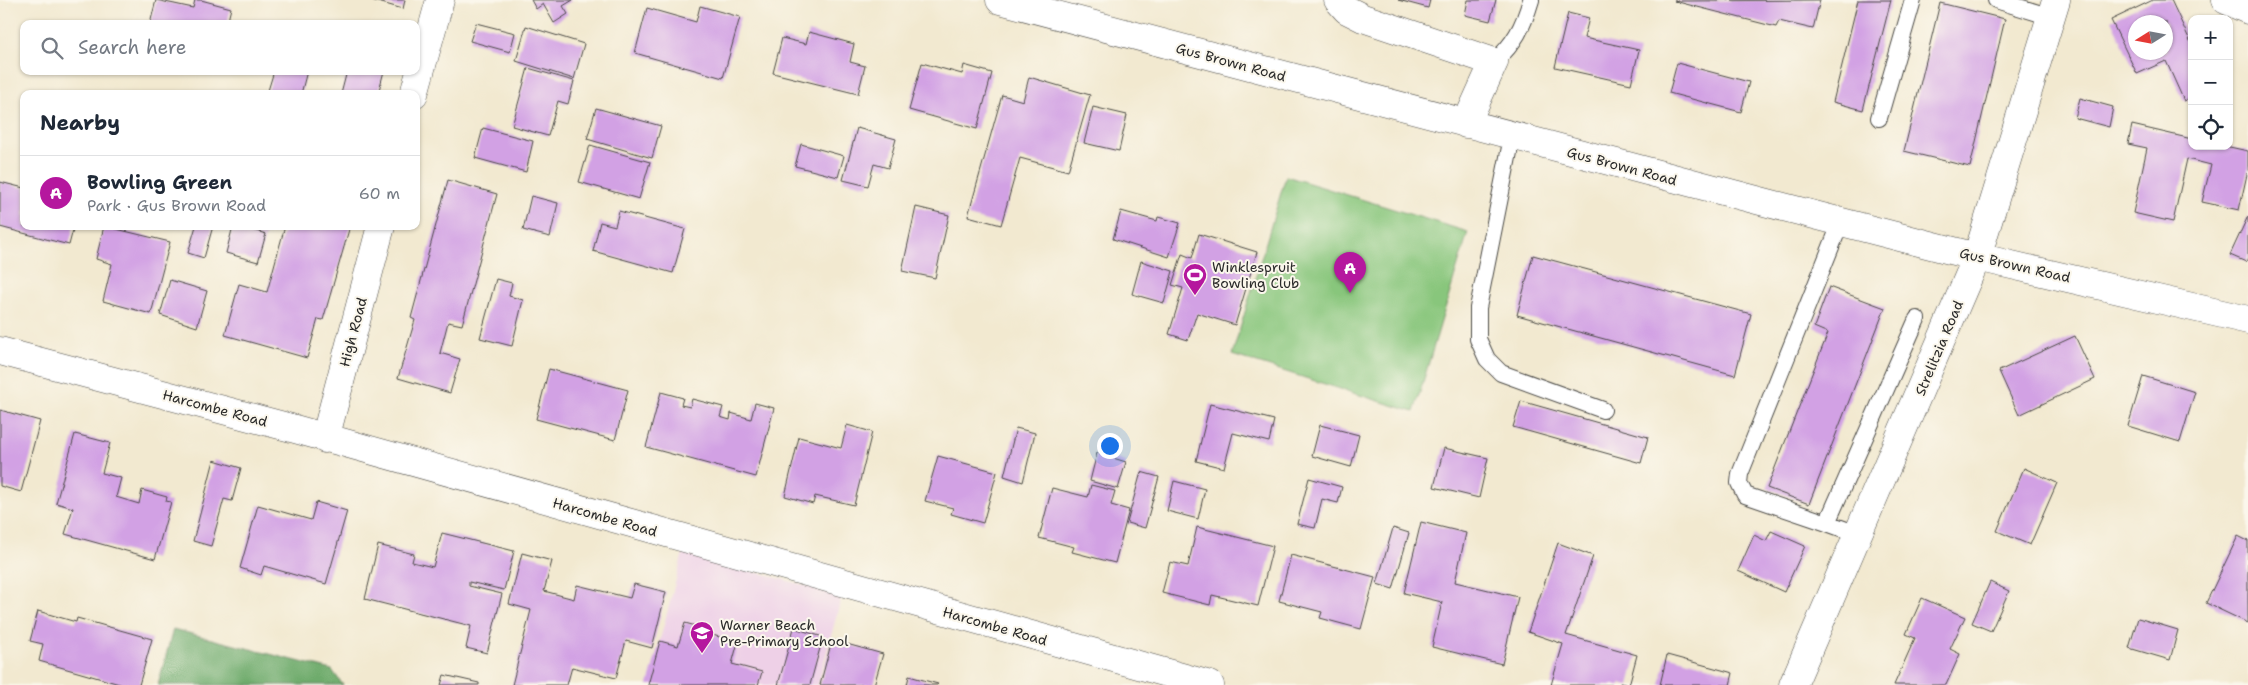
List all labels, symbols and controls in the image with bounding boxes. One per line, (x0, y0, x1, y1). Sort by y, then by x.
north arrow (2128, 15, 2173, 60)
map controls (2188, 15, 2233, 150)
button: + (2188, 15, 2233, 60)
search box (20, 20, 420, 75)
icon: search (38, 34, 66, 62)
text: Search here (78, 35, 187, 60)
street label: Gus Brown Road (1174, 39, 1288, 85)
button: − (2188, 60, 2233, 105)
button: locate (2188, 105, 2233, 150)
text: Nearby (40, 109, 120, 137)
street label: Gus Brown Road (1565, 143, 1679, 189)
text: Bowling Green (87, 170, 232, 195)
text: A (50, 183, 62, 204)
text: 60 m (359, 183, 400, 204)
text: Park · Gus Brown Road (87, 195, 266, 216)
street label: Gus Brown Road (1958, 243, 2072, 287)
pin: A (1334, 252, 1366, 293)
place label: Winklespruit Bowling Club (1212, 258, 1299, 292)
sports icon: Winklespruit Bowling Club (1182, 262, 1208, 296)
street label: High Road (335, 295, 371, 369)
street label: Strelitzia Road (1911, 298, 1967, 398)
street label: Harcombe Road (161, 385, 269, 431)
your location (1097, 433, 1123, 459)
street label: Harcombe Road (551, 493, 659, 541)
street label: Harcombe Road (941, 602, 1049, 650)
place label: Warner Beach Pre-Primary School (720, 616, 849, 650)
school or university icon: Warner Beach Pre-Primary School (689, 620, 715, 654)

